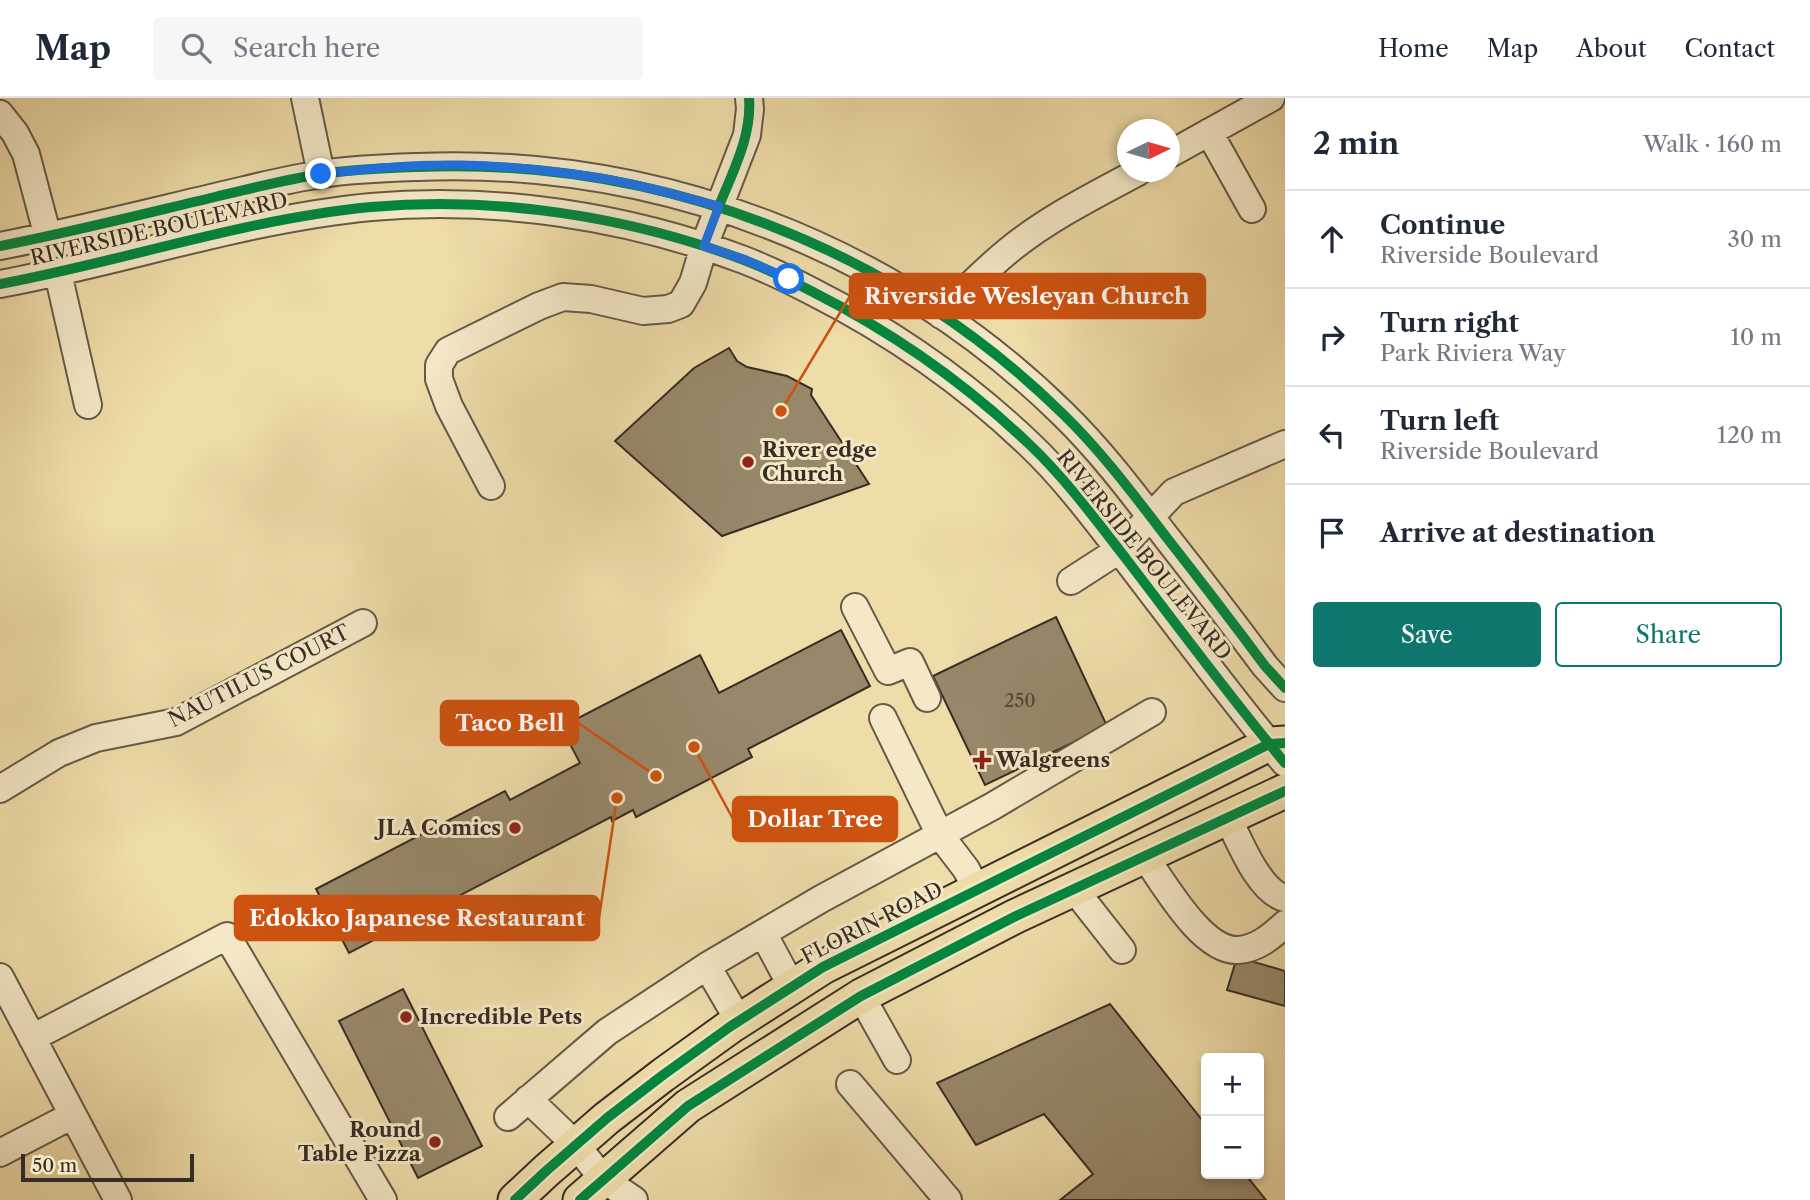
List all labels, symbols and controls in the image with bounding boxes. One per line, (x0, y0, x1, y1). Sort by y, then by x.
search box (153, 17, 643, 80)
text: Map (35, 28, 111, 69)
icon: search (177, 29, 215, 67)
text: Search here (233, 32, 380, 64)
text: Home (1378, 34, 1449, 63)
text: Map (1487, 34, 1538, 63)
text: About (1576, 34, 1647, 63)
text: Contact (1685, 34, 1775, 63)
north arrow (1117, 119, 1180, 182)
text: 2 min (1313, 125, 1399, 162)
text: Walk · 160 m (1643, 130, 1782, 158)
route end (305, 158, 336, 189)
street label: RIVERSIDE BOULEVARD (28, 187, 290, 270)
text: Continue (1380, 209, 1505, 241)
icon: ahead (1313, 220, 1351, 258)
text: 30 m (1727, 225, 1782, 253)
text: Riverside Boulevard (1380, 241, 1599, 269)
route start (773, 263, 804, 294)
callout: Riverside Wesleyan Church (850, 274, 1205, 318)
text: Riverside Wesleyan Church (864, 282, 1190, 310)
text: Turn right (1380, 307, 1519, 339)
icon: right (1313, 318, 1351, 356)
text: 10 m (1730, 323, 1782, 351)
text: Park Riviera Way (1380, 339, 1566, 367)
text: Turn left (1380, 405, 1499, 437)
icon: left (1313, 416, 1351, 454)
text: 120 m (1717, 421, 1782, 449)
place label: River edge Church (762, 437, 877, 486)
text: Riverside Boulevard (1380, 437, 1599, 465)
street label: RIVERSIDE BOULEVARD (1052, 444, 1237, 665)
marker: River edge Church (740, 454, 756, 470)
icon: arrive (1313, 514, 1351, 552)
text: Arrive at destination (1380, 517, 1655, 549)
button: Save (1313, 602, 1541, 667)
button: Share (1555, 602, 1782, 667)
street label: NAUTILUS COURT (164, 619, 354, 732)
house number: 250 (1004, 690, 1036, 712)
callout: Taco Bell (441, 701, 578, 745)
text: Taco Bell (455, 709, 565, 737)
place label: Walgreens (995, 747, 1110, 772)
marker: Walgreens (974, 752, 990, 768)
callout: Dollar Tree (733, 797, 897, 841)
text: Dollar Tree (747, 805, 883, 833)
place label: JLA Comics (373, 815, 501, 840)
marker: JLA Comics (507, 820, 523, 836)
street label: FLORIN ROAD (797, 876, 947, 969)
callout: Edokko Japanese Restaurant (235, 896, 599, 940)
text: Edokko Japanese Restaurant (249, 904, 586, 932)
place label: Incredible Pets (420, 1004, 582, 1029)
marker: Incredible Pets (398, 1009, 414, 1025)
map controls (1201, 1053, 1264, 1179)
button: + (1201, 1053, 1264, 1116)
button: − (1201, 1116, 1264, 1179)
place label: Round Table Pizza (298, 1117, 422, 1166)
marker: Round Table Pizza (427, 1134, 443, 1150)
scale bar (21, 1151, 194, 1183)
text: 50 m (32, 1154, 77, 1177)

